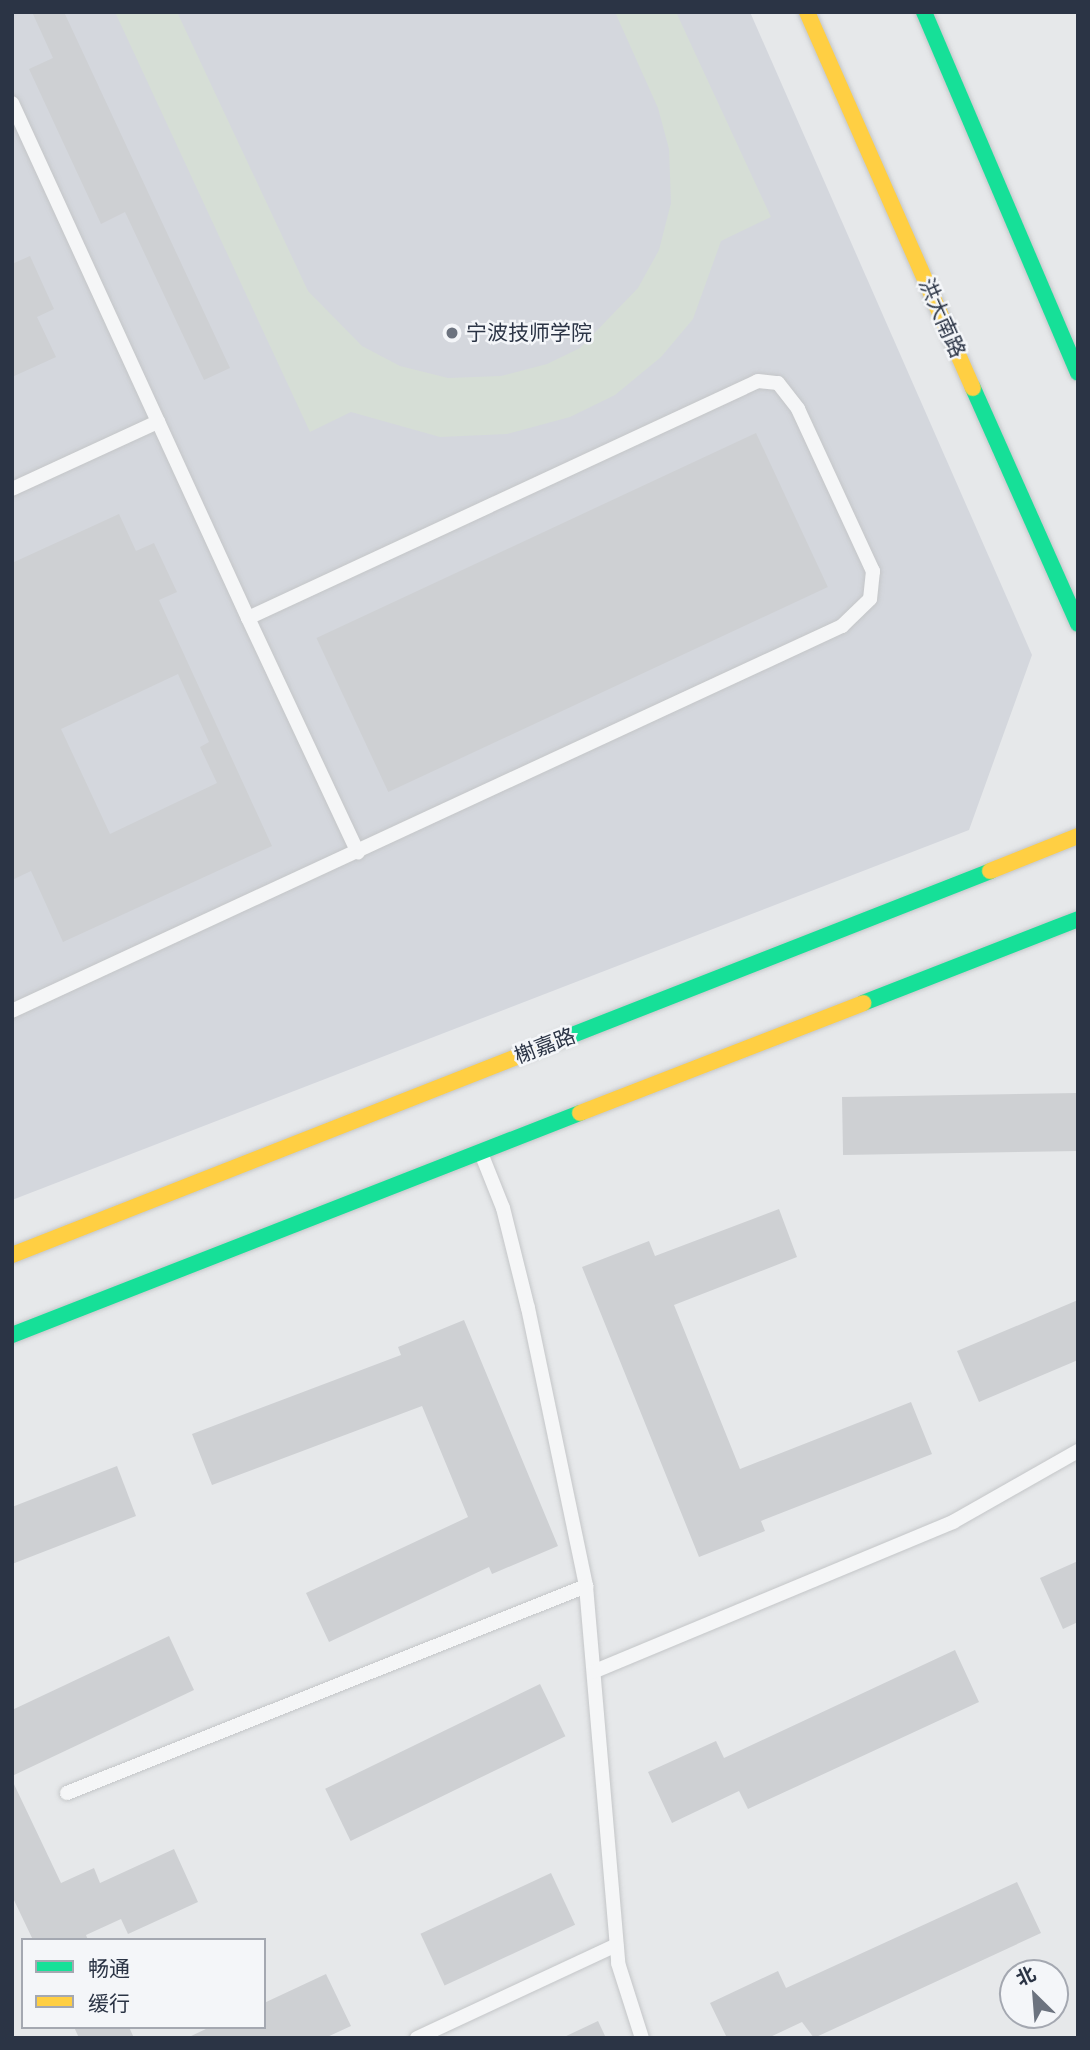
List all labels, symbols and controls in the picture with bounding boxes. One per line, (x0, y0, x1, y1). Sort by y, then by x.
street label: 洪大南路 (913, 275, 971, 361)
place label: 宁波技师学院 (466, 320, 592, 346)
marker: 宁波技师学院 (444, 325, 460, 341)
street label: 榭嘉路 (511, 1023, 579, 1069)
legend (21, 1938, 266, 2029)
text: 畅通 (88, 1957, 130, 1981)
north arrow (999, 1959, 1069, 2029)
text: 北 (1013, 1963, 1039, 1991)
text: 缓行 (88, 1992, 130, 2016)

